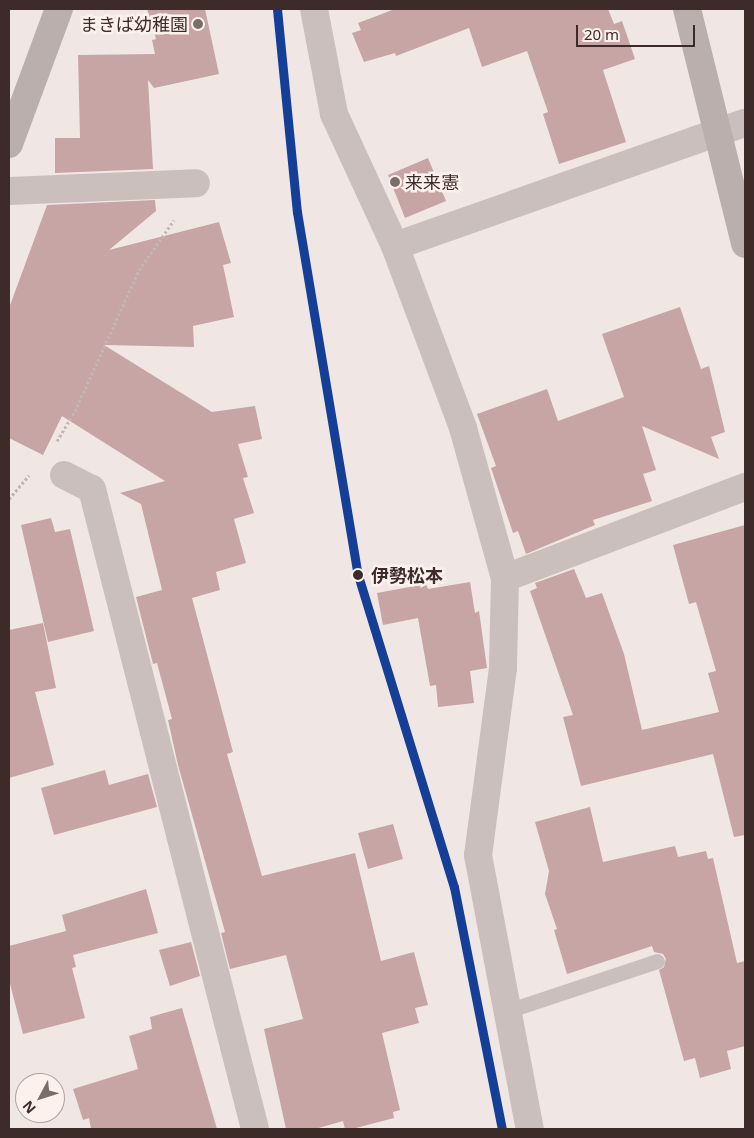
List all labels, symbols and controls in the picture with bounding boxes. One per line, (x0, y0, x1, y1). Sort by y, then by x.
place label: まきば幼稚園 (80, 13, 188, 35)
scale bar (579, 15, 698, 47)
marker: まきば幼稚園 (192, 18, 204, 30)
text: 20 m (584, 24, 619, 44)
place label: 来来憲 (405, 171, 459, 193)
marker: 来来憲 (389, 176, 401, 188)
place label: 伊勢松本 (371, 564, 443, 586)
marker: 伊勢松本 (349, 566, 367, 584)
north arrow (15, 1073, 65, 1123)
text: N (18, 1097, 40, 1118)

